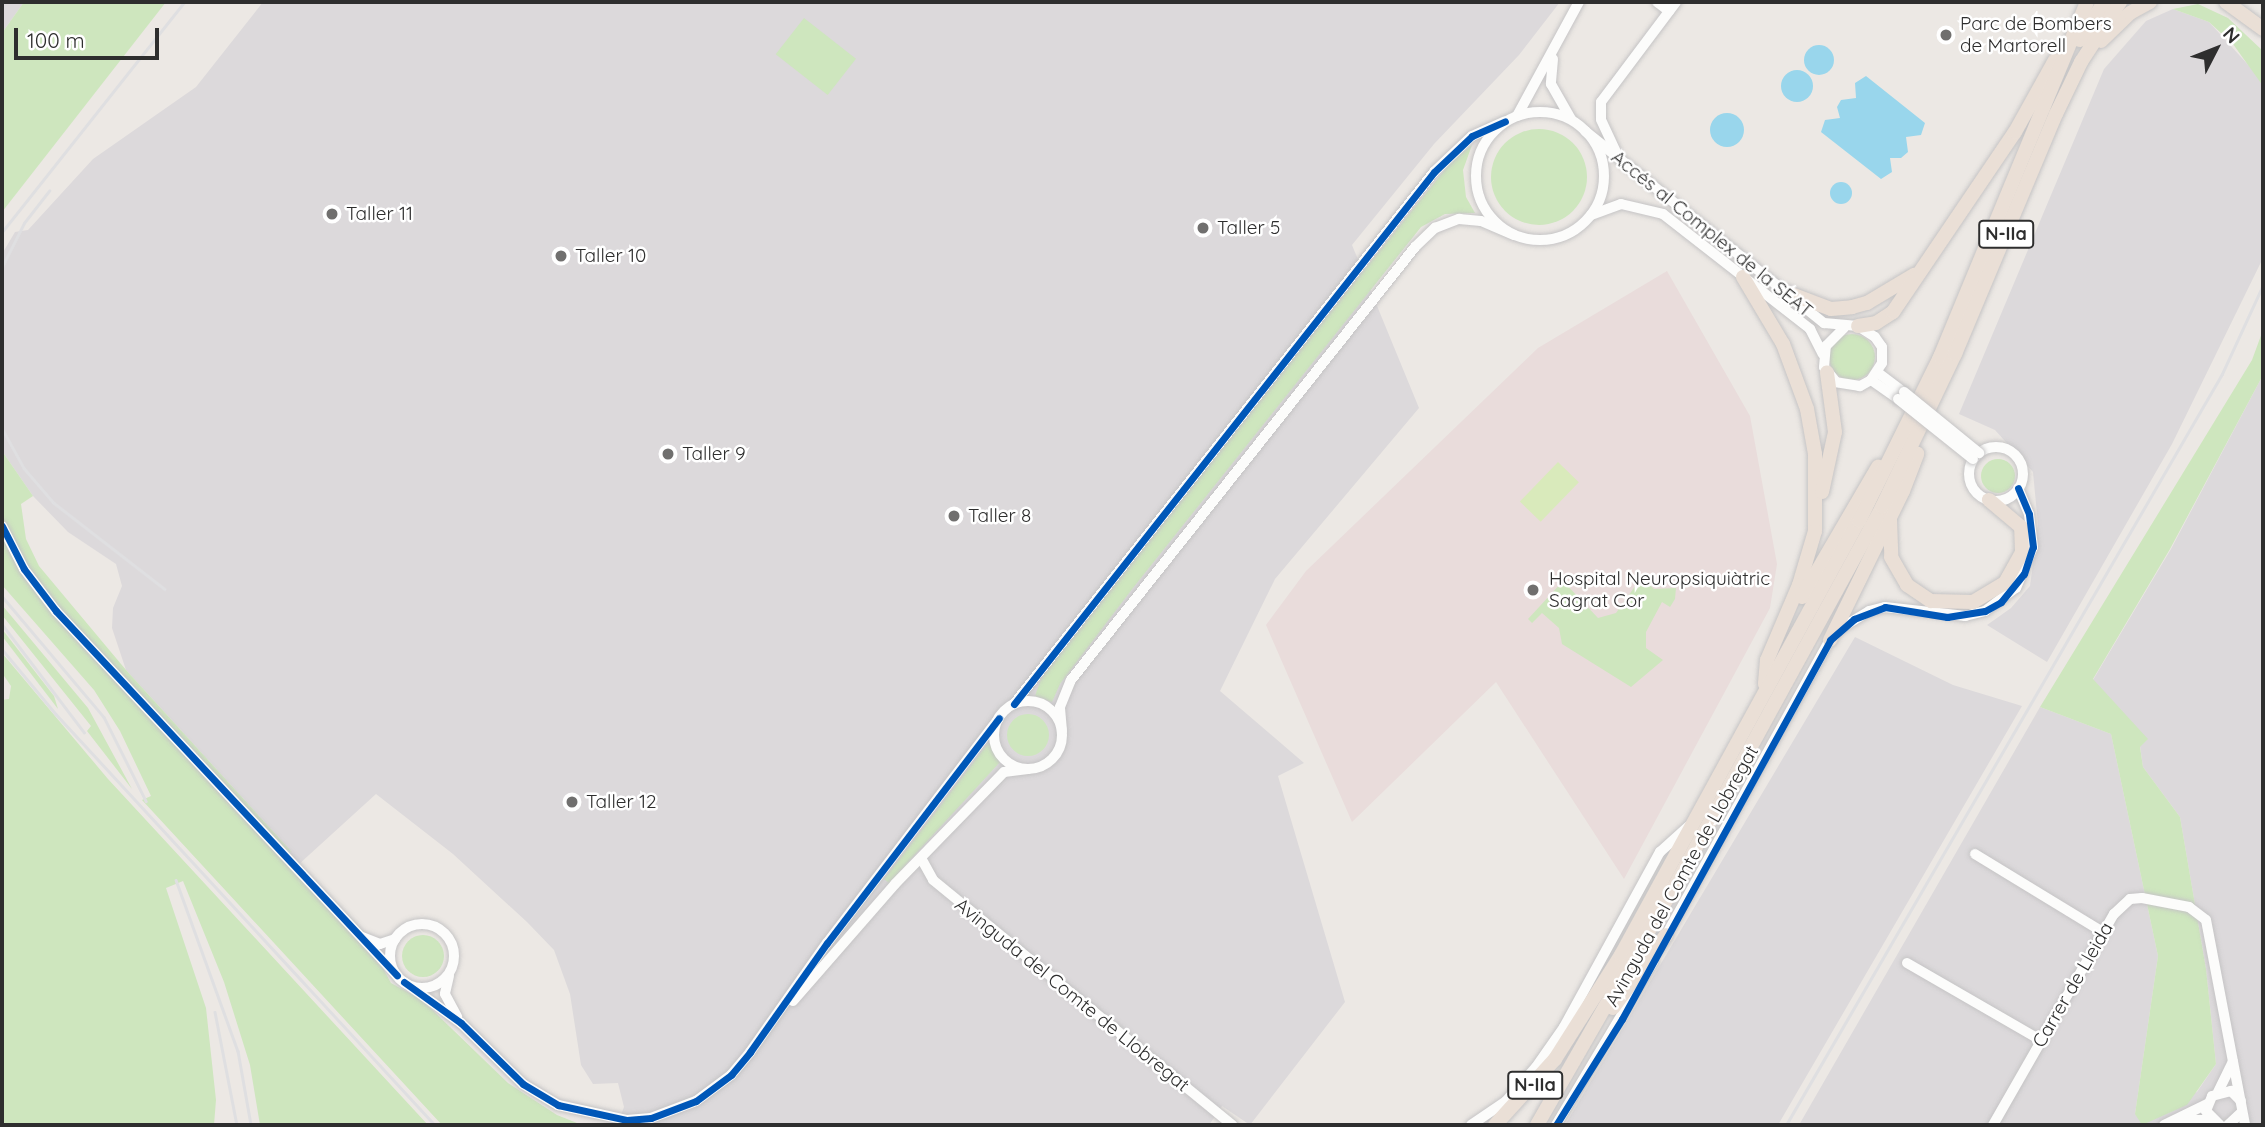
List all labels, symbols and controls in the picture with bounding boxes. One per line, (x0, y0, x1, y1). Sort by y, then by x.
place label: Parc de Bombers de Martorell (1960, 13, 2112, 57)
scale bar (18, 14, 163, 58)
north arrow (2181, 14, 2251, 84)
text: N (2218, 22, 2245, 48)
text: 100 m (27, 27, 85, 53)
marker: Parc de Bombers de Martorell (1938, 27, 1954, 43)
street label: Accés al Complex de la SEAT (1607, 146, 1817, 322)
place label: Taller 11 (346, 203, 413, 225)
marker: Taller 11 (324, 206, 340, 222)
place label: Taller 5 (1217, 217, 1280, 239)
marker: Taller 5 (1195, 220, 1211, 236)
road number: N-IIa (1978, 220, 2034, 248)
place label: Taller 10 (575, 245, 646, 267)
marker: Taller 10 (553, 248, 569, 264)
place label: Taller 9 (682, 443, 745, 465)
marker: Taller 9 (660, 446, 676, 462)
place label: Taller 8 (968, 505, 1031, 527)
marker: Taller 8 (946, 508, 962, 524)
place label: Hospital Neuropsiquiàtric Sagrat Cor (1549, 568, 1770, 612)
marker: Hospital Neuropsiquiàtric Sagrat Cor (1523, 580, 1543, 600)
street label: Avinguda del Comte de Llobregat (1601, 742, 1763, 1010)
place label: Taller 12 (586, 791, 656, 813)
marker: Taller 12 (564, 794, 580, 810)
street label: Avinguda del Comte de Llobregat (950, 893, 1194, 1097)
street label: Carrer de Lleida (2028, 918, 2118, 1052)
road number: N-IIa (1507, 1070, 1563, 1100)

